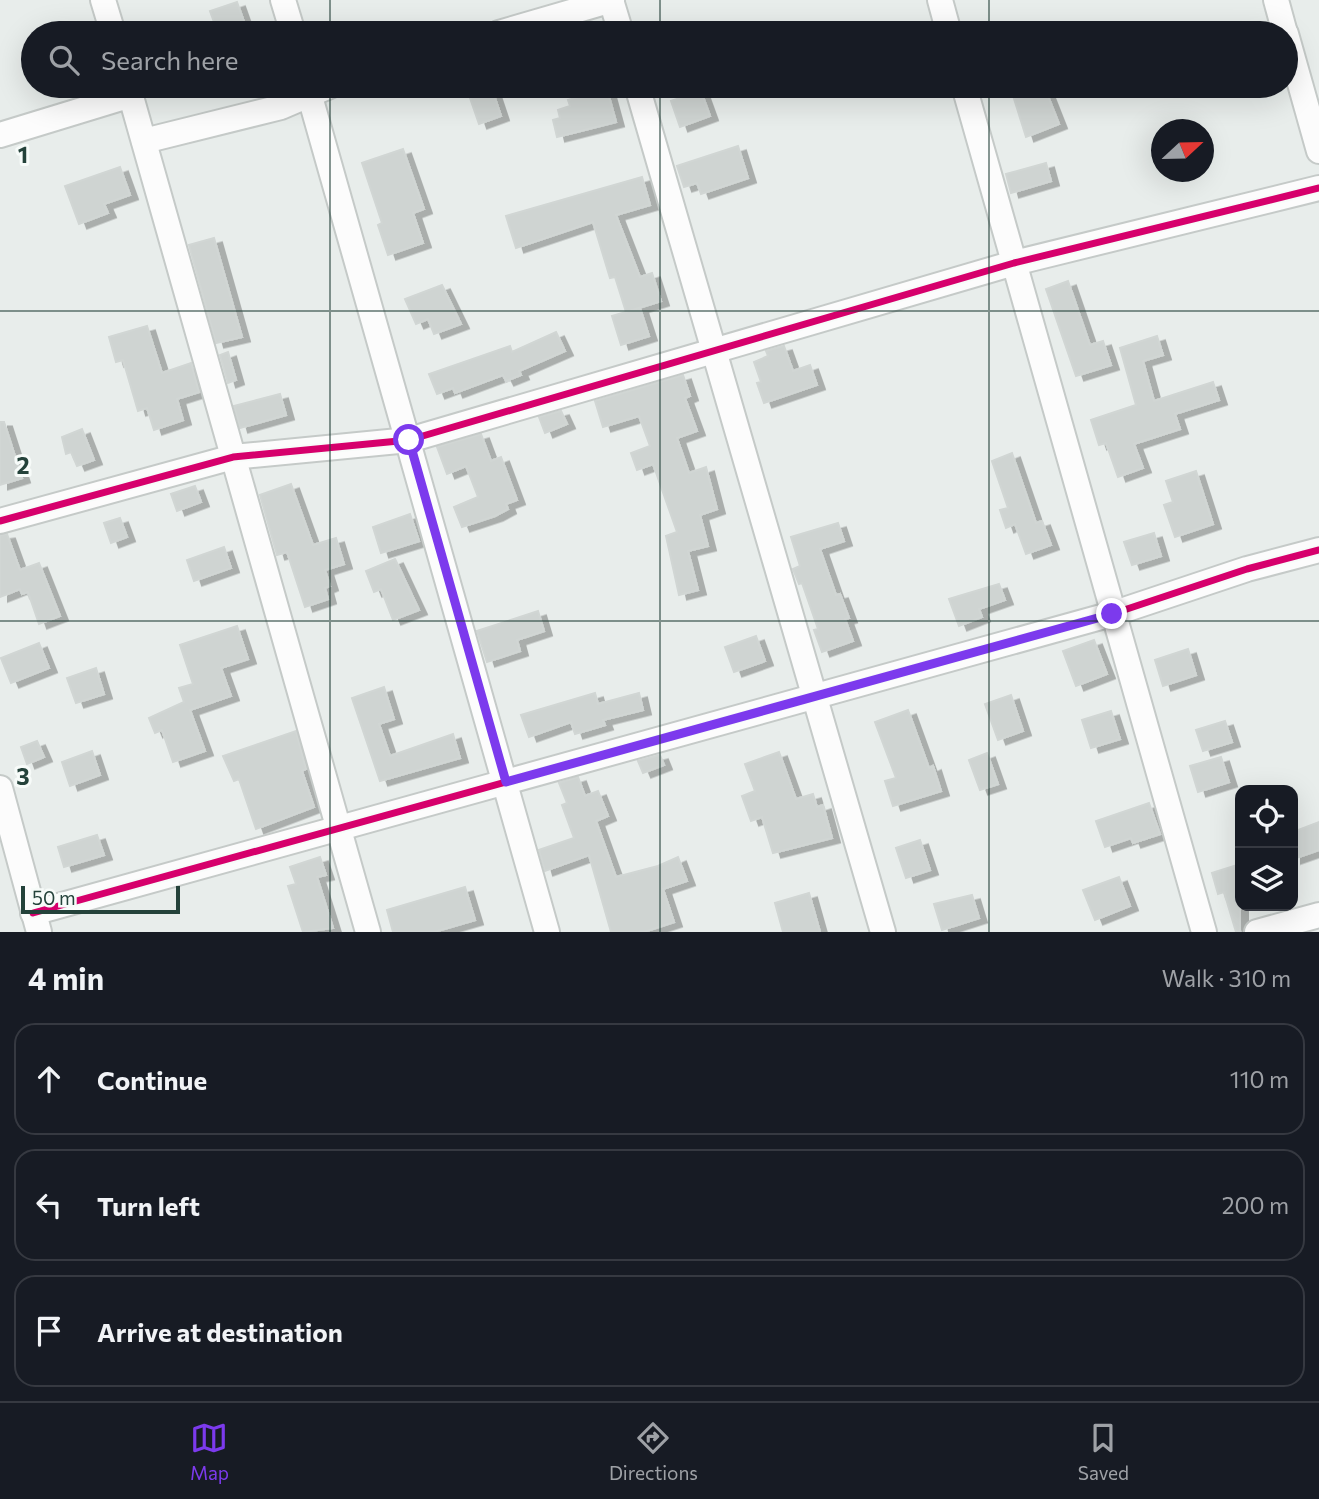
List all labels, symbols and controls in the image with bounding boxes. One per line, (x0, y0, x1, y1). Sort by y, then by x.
search box (21, 21, 1298, 98)
icon: search (45, 41, 83, 79)
text: Search here (101, 44, 239, 75)
north arrow (1151, 119, 1214, 182)
text: 1 (18, 140, 28, 168)
route start (393, 424, 424, 455)
text: 2 (16, 451, 30, 479)
route end (1096, 598, 1127, 629)
text: 3 (16, 762, 30, 790)
map controls (1235, 785, 1298, 911)
button: locate (1235, 785, 1298, 848)
button: layers (1235, 848, 1298, 911)
scale bar (21, 883, 180, 915)
text: 50 m (32, 886, 76, 909)
text: 4 min (28, 959, 104, 996)
text: Walk · 310 m (1162, 964, 1291, 992)
icon: ahead (30, 1060, 68, 1098)
text: Continue (97, 1064, 207, 1095)
text: 110 m (1230, 1065, 1289, 1093)
icon: left (30, 1186, 68, 1224)
text: Turn left (97, 1190, 200, 1221)
text: 200 m (1222, 1191, 1289, 1219)
icon: arrive (30, 1312, 68, 1350)
text: Arrive at destination (97, 1316, 343, 1347)
tab: Map (190, 1419, 229, 1484)
tab: Directions (609, 1419, 698, 1484)
tab: Saved (1078, 1419, 1129, 1484)

